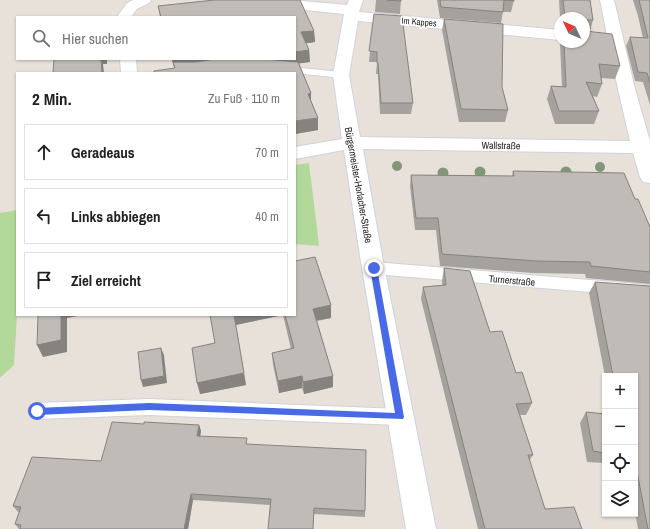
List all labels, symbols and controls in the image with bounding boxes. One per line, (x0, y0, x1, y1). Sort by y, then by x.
north arrow (554, 12, 590, 48)
street label: Im Kappes (401, 14, 437, 30)
search box (16, 16, 296, 60)
icon: search (30, 27, 52, 49)
text: Hier suchen (62, 28, 128, 49)
text: 2 Min. (32, 87, 72, 110)
text: Zu Fuß · 110 m (208, 90, 280, 107)
street label: Bürgermeister-Horlacher-Straße (342, 126, 375, 245)
street label: Wallstraße (481, 139, 521, 152)
icon: ahead (33, 141, 55, 163)
text: Geradeaus (71, 142, 135, 163)
text: 70 m (255, 144, 279, 161)
icon: left (33, 205, 55, 227)
text: Links abbiegen (71, 206, 161, 227)
text: 40 m (255, 208, 279, 225)
route end (365, 259, 383, 277)
icon: arrive (33, 269, 55, 291)
text: Ziel erreicht (71, 270, 141, 291)
street label: Turnerstraße (488, 272, 536, 289)
map controls (602, 373, 638, 517)
button: + (602, 373, 638, 409)
route start (28, 402, 46, 420)
button: − (602, 409, 638, 445)
button: locate (602, 445, 638, 481)
button: layers (602, 481, 638, 517)

